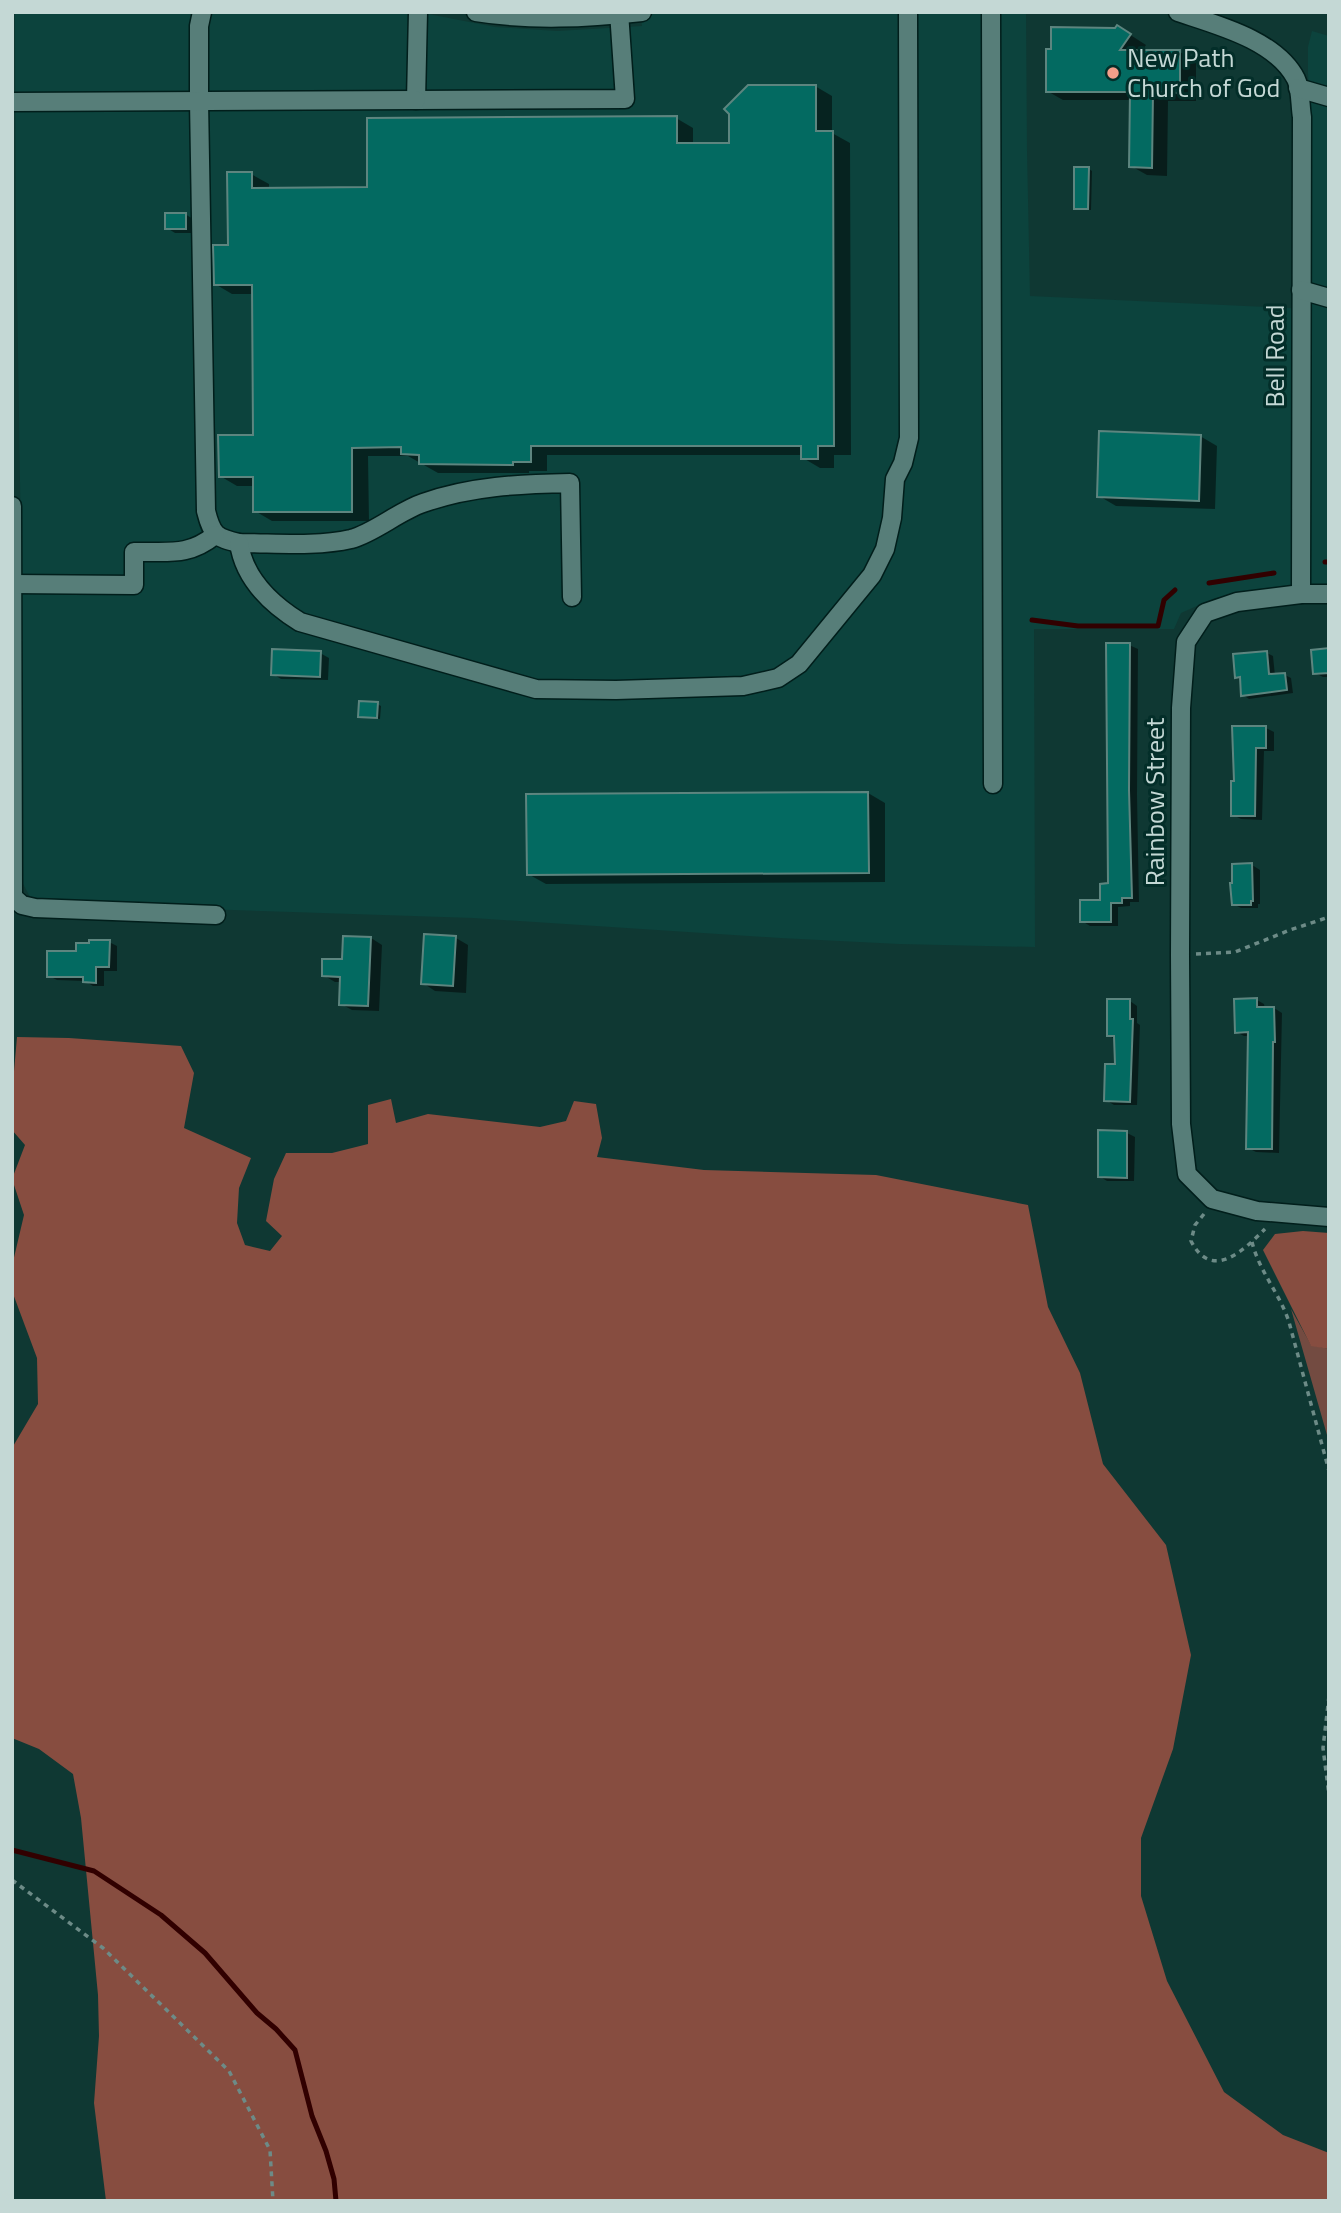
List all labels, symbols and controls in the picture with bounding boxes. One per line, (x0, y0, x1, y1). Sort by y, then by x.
place label: New Path Church of God (1127, 38, 1280, 107)
marker: New Path Church of God (1105, 65, 1121, 81)
street label: Bell Road (1255, 304, 1294, 408)
street label: Rainbow Street (1135, 718, 1174, 886)

